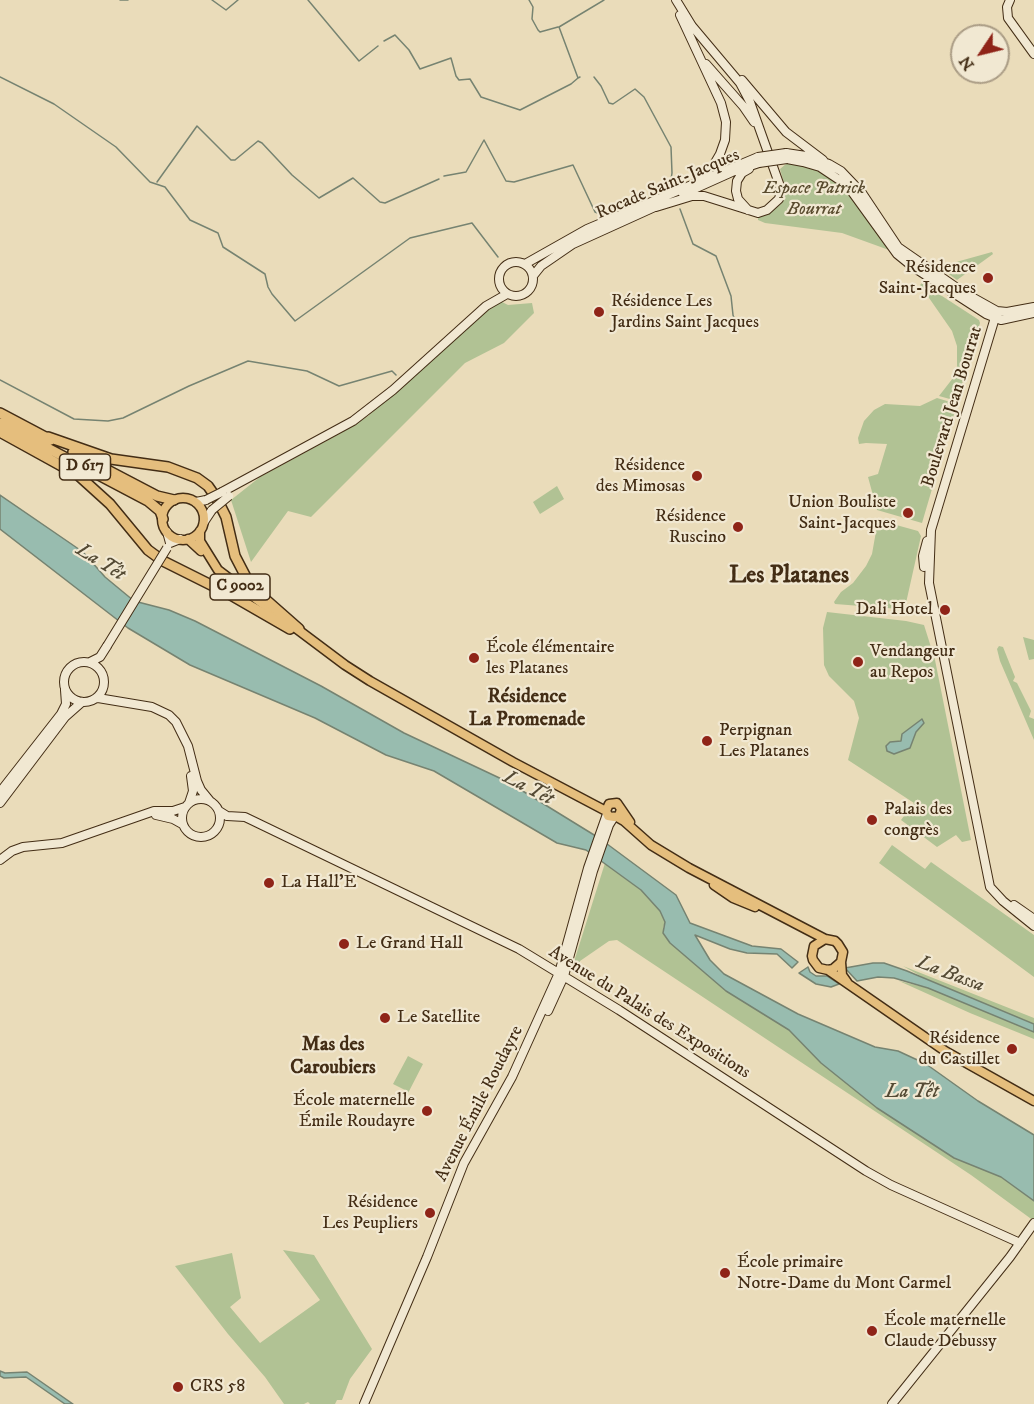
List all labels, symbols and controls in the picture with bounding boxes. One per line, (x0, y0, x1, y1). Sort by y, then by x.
north arrow (950, 24, 1010, 84)
text: N (955, 52, 979, 74)
street label: Rocade Saint-Jacques (593, 145, 743, 225)
park label: Espace Patrick Bourrat (763, 178, 865, 220)
place label: Résidence Saint-Jacques (879, 257, 976, 300)
marker: Résidence Saint-Jacques (981, 271, 995, 285)
place label: Résidence Les Jardins Saint Jacques (611, 291, 759, 334)
marker: Résidence Les Jardins Saint Jacques (592, 305, 606, 319)
street label: Boulevard Jean Bourrat (918, 324, 988, 490)
road number: D 617 (60, 454, 110, 480)
place label: Résidence des Mimosas (596, 455, 685, 498)
marker: Résidence des Mimosas (690, 469, 704, 483)
place label: Union Bouliste Saint-Jacques (788, 492, 896, 534)
place label: Résidence Ruscino (655, 506, 726, 548)
marker: Union Bouliste Saint-Jacques (901, 506, 915, 520)
marker: Résidence Ruscino (731, 520, 745, 534)
water label: La Têt (71, 539, 129, 587)
district label: Les Platanes (729, 563, 849, 591)
road number: C 9002 (210, 574, 270, 600)
place label: Dali Hotel (856, 599, 933, 621)
marker: Dali Hotel (938, 603, 952, 617)
place label: École élémentaire les Platanes (486, 637, 615, 680)
place label: Vendangeur au Repos (870, 641, 955, 684)
marker: École élémentaire les Platanes (467, 651, 481, 665)
marker: Vendangeur au Repos (851, 655, 865, 669)
district label: Résidence La Promenade (469, 686, 585, 733)
place label: Perpignan Les Platanes (719, 720, 809, 762)
marker: Perpignan Les Platanes (700, 734, 714, 748)
water label: La Têt (499, 766, 557, 812)
place label: Palais des congrès (884, 799, 952, 842)
marker: Palais des congrès (865, 813, 879, 827)
place label: La Hall'E (281, 872, 356, 894)
marker: La Hall'E (262, 876, 276, 890)
place label: Le Grand Hall (356, 933, 463, 955)
marker: Le Grand Hall (337, 937, 351, 951)
street label: Avenue du Palais des Expositions (544, 942, 754, 1084)
water label: La Bassa (913, 951, 987, 999)
place label: Le Satellite (397, 1007, 480, 1029)
marker: Le Satellite (378, 1011, 392, 1025)
street label: Avenue Émile Roudayre (431, 1023, 529, 1185)
place label: Résidence du Castillet (918, 1028, 1000, 1070)
district label: Mas des Caroubiers (290, 1034, 376, 1081)
marker: Résidence du Castillet (1005, 1042, 1019, 1056)
water label: La Têt (885, 1081, 939, 1105)
place label: École maternelle Émile Roudayre (293, 1090, 415, 1132)
marker: École maternelle Émile Roudayre (420, 1104, 434, 1118)
place label: Résidence Les Peupliers (322, 1192, 418, 1234)
marker: Résidence Les Peupliers (423, 1206, 437, 1220)
place label: École primaire Notre-Dame du Mont Carmel (737, 1252, 951, 1294)
marker: École primaire Notre-Dame du Mont Carmel (718, 1266, 732, 1280)
place label: École maternelle Claude Debussy (884, 1310, 1006, 1352)
marker: École maternelle Claude Debussy (865, 1324, 879, 1338)
place label: CRS 58 (190, 1376, 245, 1398)
marker: CRS 58 (171, 1380, 185, 1394)

